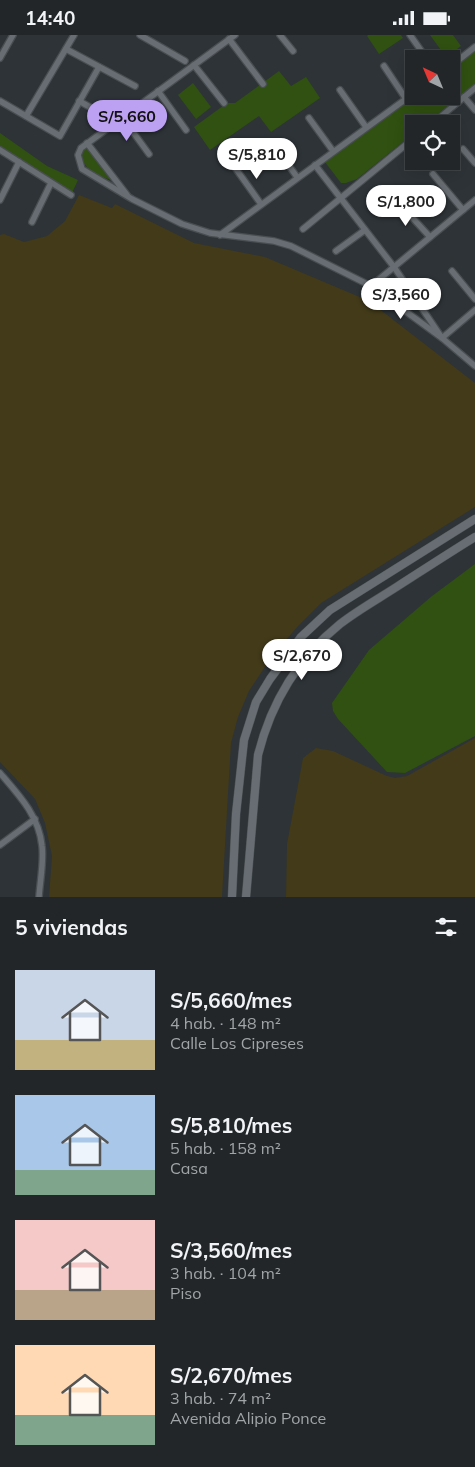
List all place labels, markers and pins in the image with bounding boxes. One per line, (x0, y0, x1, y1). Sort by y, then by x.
pin: S/5,660 (81, 99, 173, 142)
pin: S/5,810 (211, 137, 303, 180)
pin: S/1,800 (360, 185, 452, 227)
pin: S/3,560 (355, 277, 447, 320)
pin: S/2,670 (256, 639, 348, 681)

